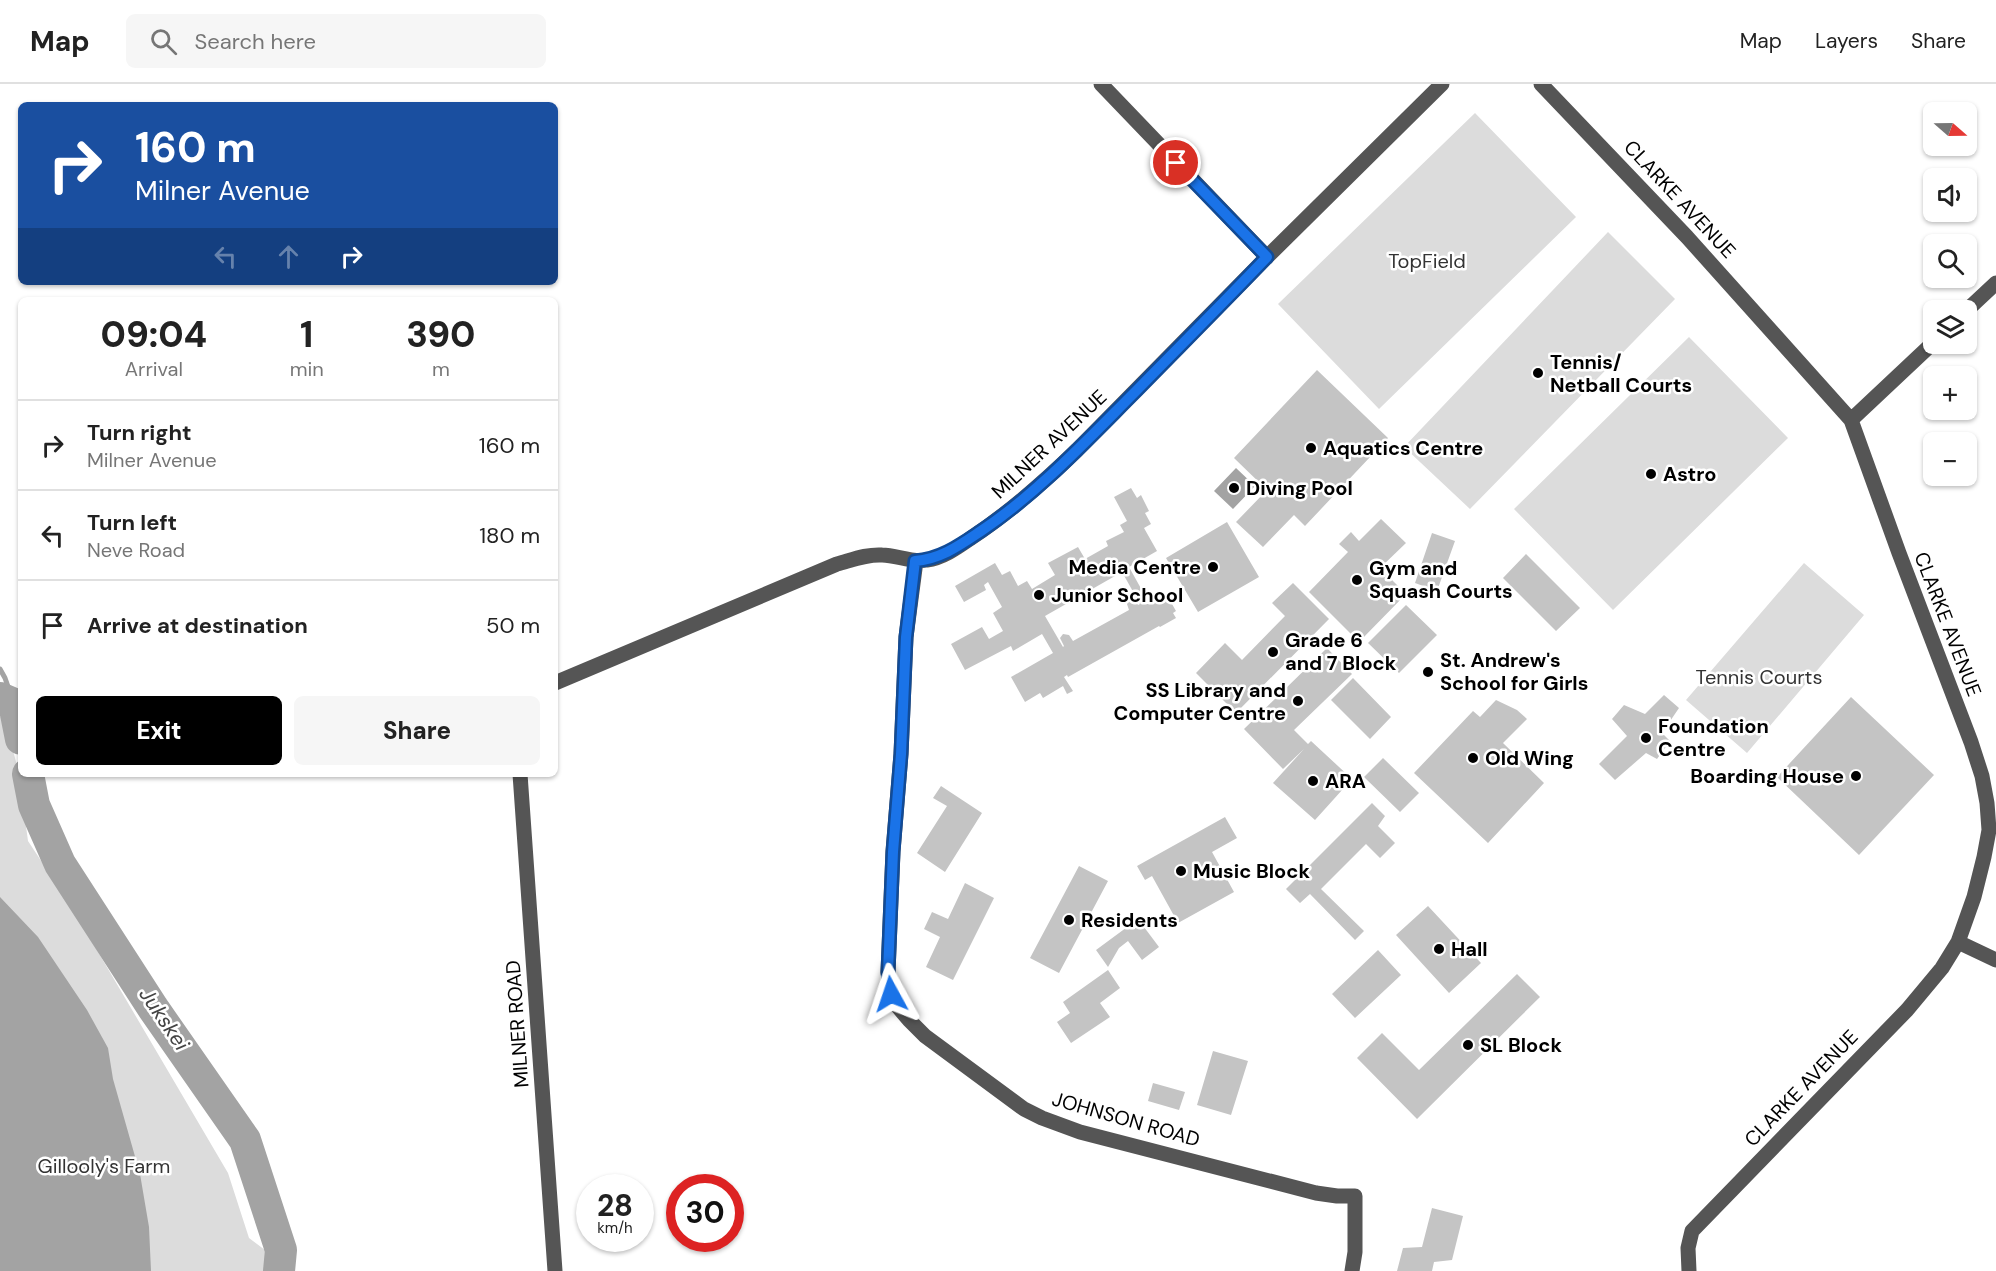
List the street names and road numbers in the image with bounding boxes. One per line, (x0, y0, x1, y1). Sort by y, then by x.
street label: CLARKE AVENUE (1618, 134, 1742, 264)
street label: MILNER AVENUE (986, 384, 1112, 504)
street label: CLARKE AVENUE (1909, 548, 1987, 700)
street label: MILNER ROAD (500, 959, 534, 1089)
street label: CLARKE AVENUE (1739, 1024, 1863, 1152)
street label: JOHNSON ROAD (1049, 1085, 1203, 1153)

